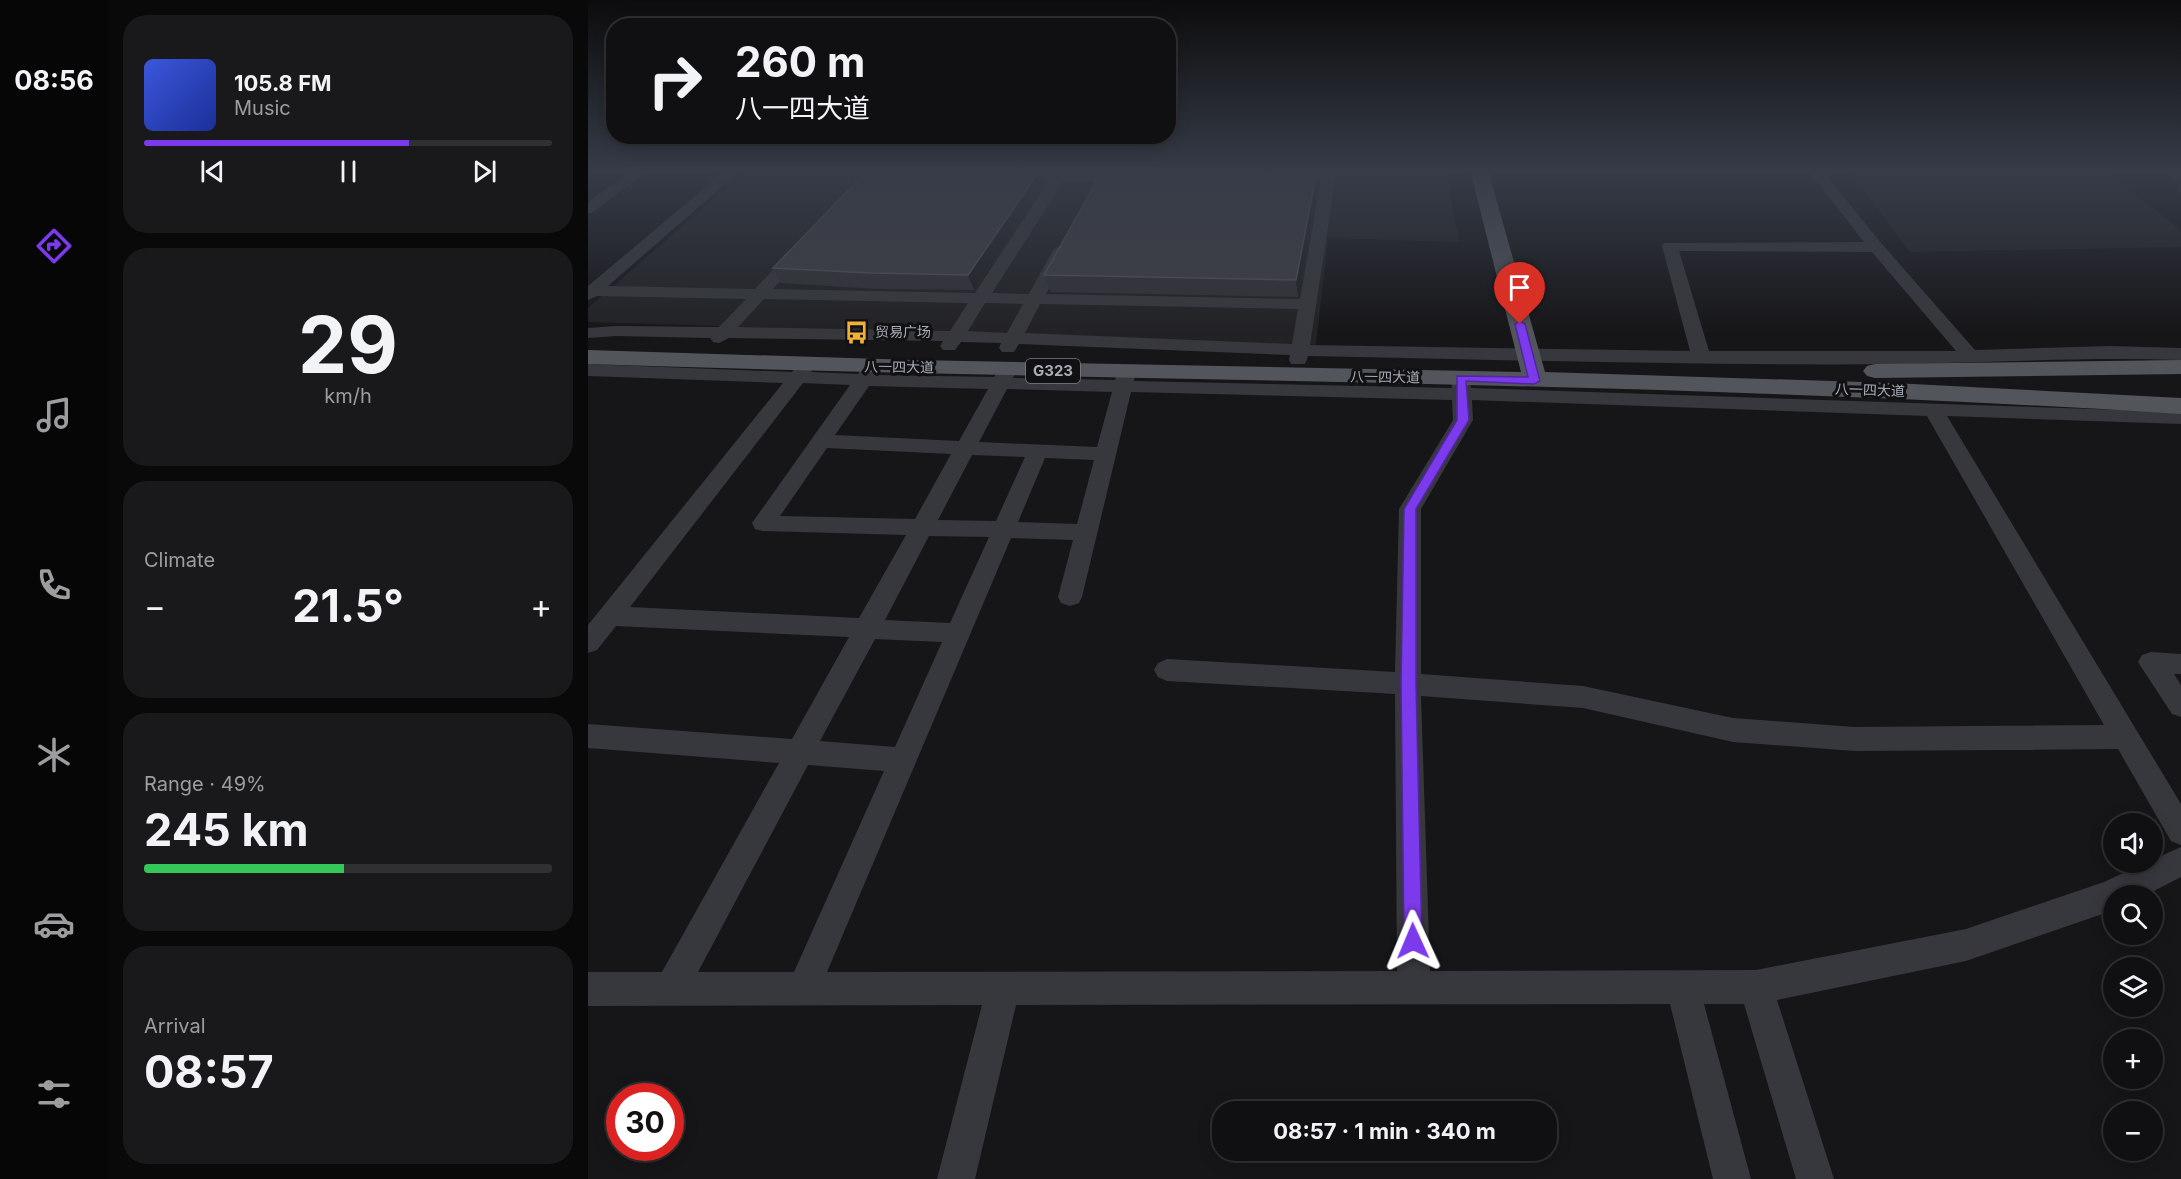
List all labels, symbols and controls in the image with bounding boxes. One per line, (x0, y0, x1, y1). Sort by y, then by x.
text: 260 m (735, 36, 865, 87)
icon: right (636, 42, 714, 120)
text: 08:56 (14, 64, 94, 97)
text: 105.8 FM (234, 70, 332, 96)
text: 八一四大道 (735, 92, 870, 125)
text: Music (234, 96, 291, 120)
icon: previous (196, 155, 229, 188)
icon: pause (332, 155, 365, 188)
icon: next (468, 155, 501, 188)
icon: directions (33, 225, 75, 267)
pin (1494, 262, 1545, 324)
icon: arrive (1503, 271, 1536, 304)
text: 29 (298, 297, 398, 392)
bus stop icon: 贸易广场 (844, 319, 870, 345)
place label: 贸易广场 (875, 323, 931, 340)
street label: 八一四大道 (864, 357, 934, 376)
road number: G323 (1026, 359, 1080, 383)
street label: 八一四大道 (1350, 367, 1420, 386)
street label: 八一四大道 (1835, 380, 1905, 399)
text: km/h (324, 384, 372, 408)
icon: music (33, 394, 75, 436)
text: Climate (144, 548, 215, 572)
icon: phone (33, 564, 75, 606)
text: 21.5° (292, 578, 404, 633)
text: − (144, 586, 166, 626)
text: + (530, 586, 552, 626)
icon: climate (33, 734, 75, 776)
text: Range · 49% (144, 772, 266, 796)
text: 245 km (144, 802, 309, 857)
map controls (2103, 813, 2163, 1161)
button: sound (2103, 813, 2163, 873)
button: search (2103, 885, 2163, 945)
icon: car (33, 903, 75, 945)
position arrow (1381, 909, 1445, 973)
button: layers (2103, 957, 2163, 1017)
text: Arrival (144, 1014, 206, 1038)
button: + (2103, 1029, 2163, 1089)
text: 08:57 (144, 1044, 274, 1099)
icon: filters (33, 1073, 75, 1115)
speed limit sign: 30 (606, 1083, 684, 1161)
button: − (2103, 1101, 2163, 1161)
text: 08:57 · 1 min · 340 m (1273, 1118, 1496, 1144)

